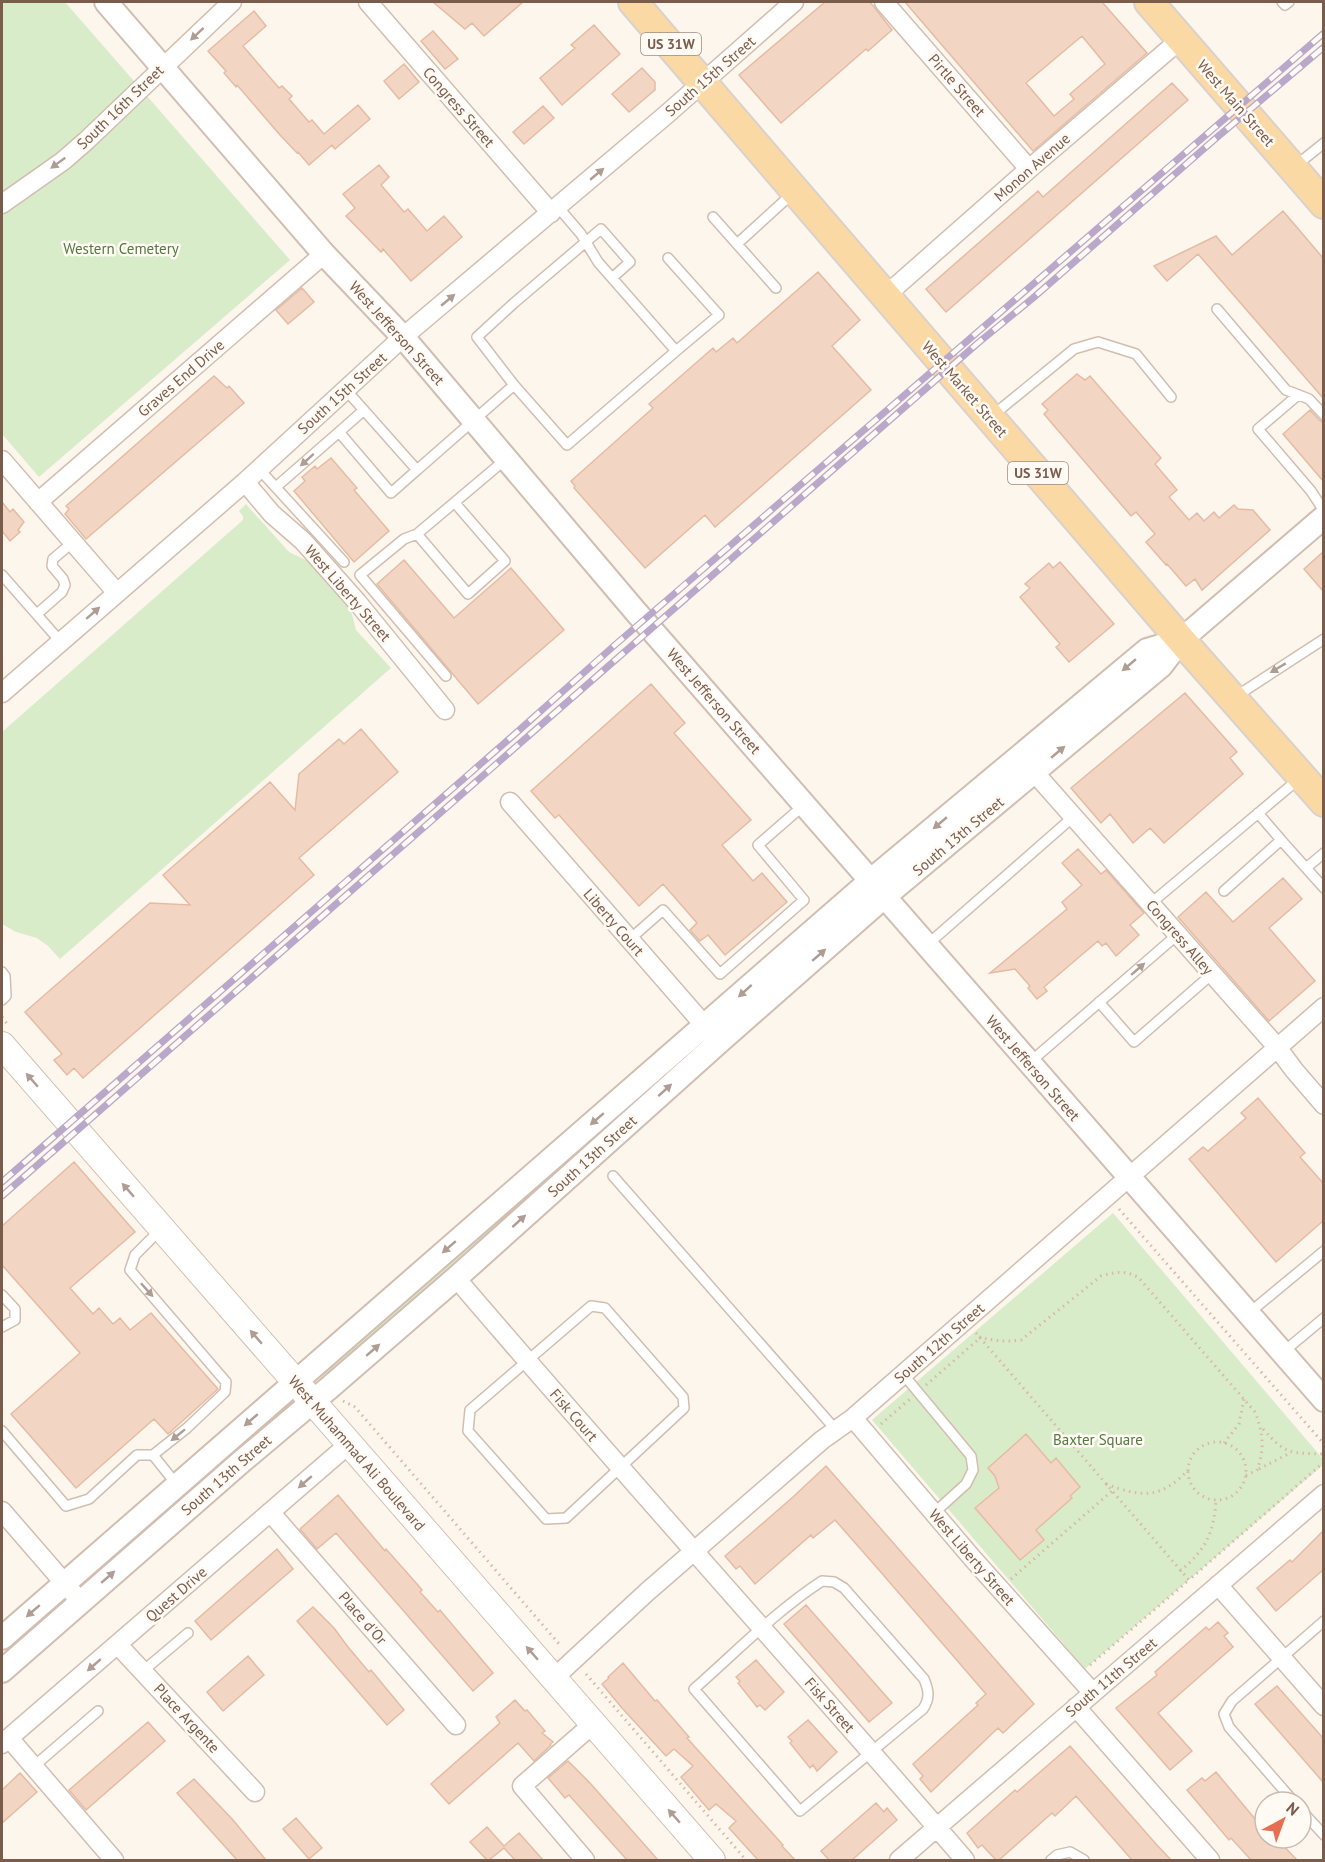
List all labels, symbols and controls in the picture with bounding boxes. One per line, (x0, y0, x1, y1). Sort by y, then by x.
one-way arrow (190, 27, 205, 41)
street label: South 15th Street (661, 32, 759, 120)
road number: US 31W (641, 33, 701, 55)
street label: Pirtle Street (924, 50, 990, 120)
street label: West Main Street (1193, 56, 1279, 150)
street label: South 16th Street (73, 61, 167, 153)
street label: Congress Street (419, 63, 499, 151)
street label: Monon Avenue (990, 129, 1074, 205)
one-way arrow (51, 157, 66, 169)
one-way arrow (589, 168, 604, 181)
park label: Western Cemetery (63, 239, 179, 258)
street label: West Jefferson Street (345, 277, 449, 389)
one-way arrow (440, 293, 456, 306)
street label: Graves End Drive (134, 335, 228, 421)
street label: West Market Street (918, 337, 1012, 441)
street label: South 15th Street (294, 348, 390, 438)
one-way arrow (300, 453, 315, 466)
road number: US 31W (1008, 462, 1068, 484)
street label: West Liberty Street (301, 541, 395, 645)
one-way arrow (85, 607, 100, 620)
street label: West Jefferson Street (663, 644, 765, 758)
one-way arrow (1121, 658, 1137, 671)
one-way arrow (1270, 663, 1286, 674)
one-way arrow (1050, 745, 1066, 758)
street label: South 13th Street (908, 792, 1008, 880)
one-way arrow (933, 816, 948, 829)
street label: Liberty Court (579, 884, 649, 960)
street label: Congress Alley (1142, 896, 1218, 978)
one-way arrow (811, 949, 826, 962)
one-way arrow (1131, 962, 1146, 975)
one-way arrow (738, 984, 753, 997)
street label: West Jefferson Street (982, 1011, 1084, 1125)
one-way arrow (26, 1073, 39, 1088)
one-way arrow (657, 1083, 672, 1097)
street label: South 13th Street (544, 1111, 640, 1201)
one-way arrow (589, 1112, 604, 1126)
one-way arrow (121, 1183, 135, 1198)
one-way arrow (512, 1214, 527, 1228)
one-way arrow (442, 1240, 457, 1253)
one-way arrow (140, 1282, 154, 1297)
street label: South 12th Street (890, 1299, 988, 1387)
one-way arrow (249, 1330, 263, 1345)
one-way arrow (365, 1344, 380, 1357)
street label: West Muhammad Ali Boulevard (284, 1372, 430, 1534)
street label: Fisk Court (546, 1385, 602, 1445)
one-way arrow (243, 1414, 258, 1427)
one-way arrow (171, 1428, 186, 1441)
park label: Baxter Square (1053, 1430, 1143, 1449)
street label: South 13th Street (177, 1431, 275, 1519)
one-way arrow (298, 1475, 313, 1488)
street label: West Liberty Street (925, 1505, 1019, 1609)
street label: Quest Drive (141, 1562, 211, 1626)
one-way arrow (100, 1571, 115, 1584)
street label: Place d'Or (335, 1587, 391, 1649)
one-way arrow (26, 1604, 41, 1617)
street label: South 11th Street (1061, 1633, 1161, 1721)
one-way arrow (526, 1646, 539, 1661)
one-way arrow (87, 1658, 102, 1671)
street label: Fisk Street (801, 1673, 859, 1737)
street label: Place Argente (150, 1679, 224, 1757)
north arrow (1253, 1790, 1313, 1850)
text: N (1282, 1798, 1303, 1820)
one-way arrow (668, 1809, 681, 1824)

